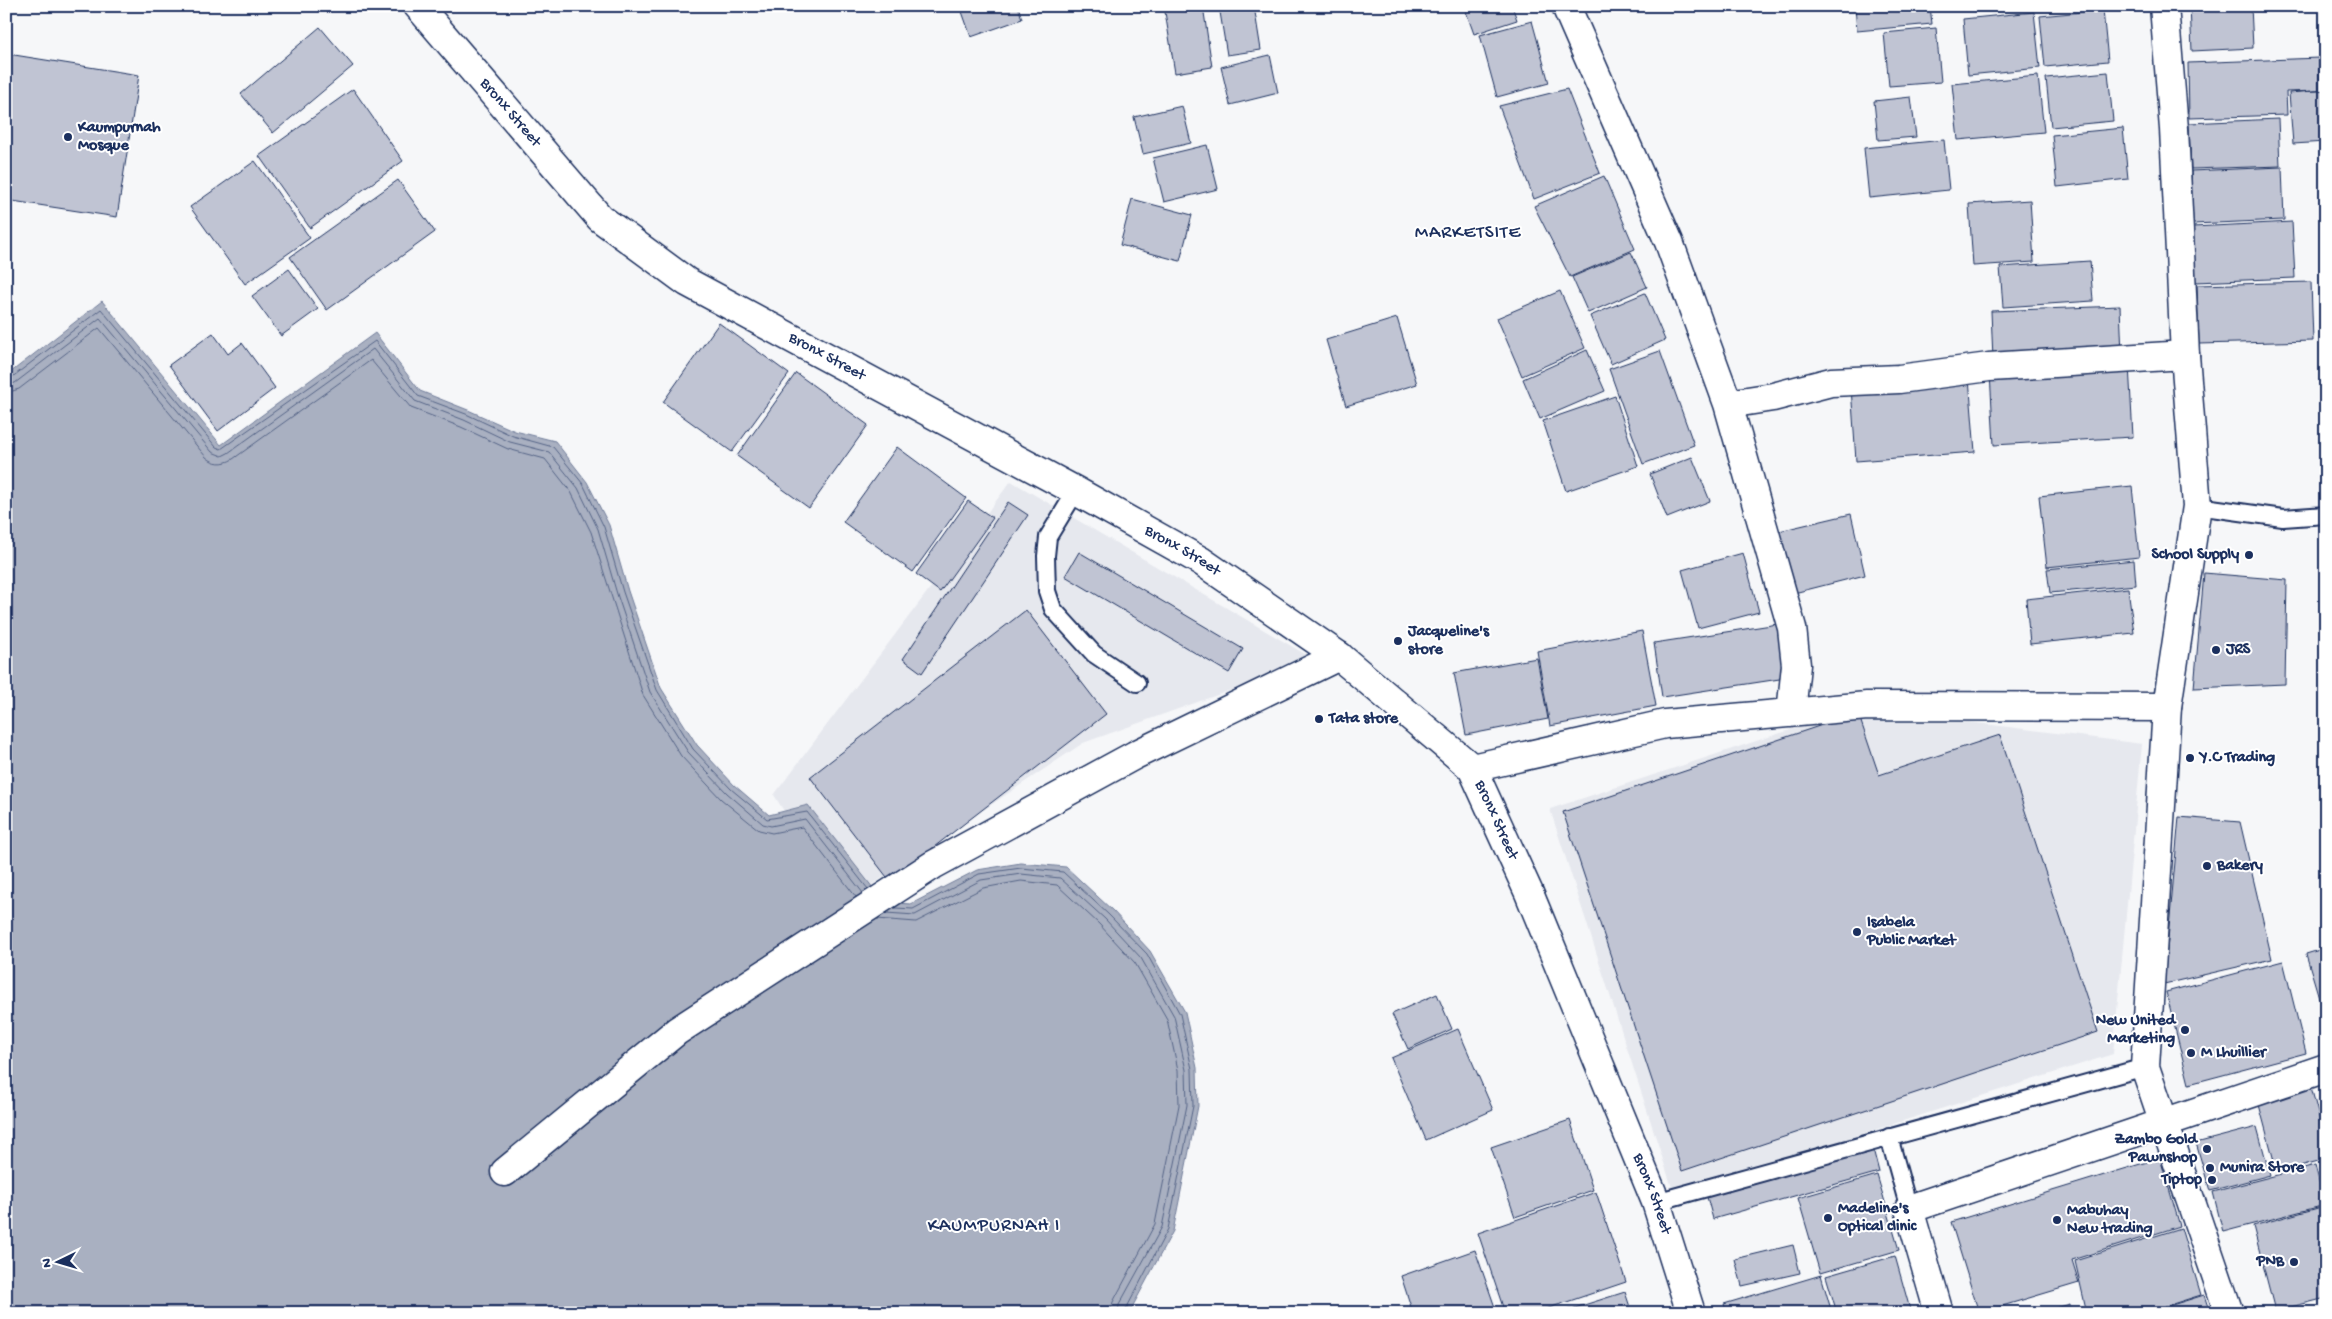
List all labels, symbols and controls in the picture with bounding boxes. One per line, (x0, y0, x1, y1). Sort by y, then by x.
street label: Bronx Street (474, 74, 546, 152)
place label: Kaumpurnah Mosque (77, 119, 161, 156)
marker: Kaumpurnah Mosque (62, 131, 74, 143)
district label: MARKETSITE (1415, 222, 1521, 245)
street label: Bronx Street (784, 328, 870, 386)
street label: Bronx Street (1140, 521, 1225, 582)
place label: School Supply (2152, 546, 2239, 565)
marker: School Supply (2243, 549, 2255, 561)
place label: Jacqueline's store (1407, 623, 1490, 660)
marker: Jacqueline's store (1392, 635, 1404, 647)
place label: JRS (2225, 641, 2251, 660)
marker: JRS (2210, 644, 2222, 656)
place label: Tata store (1327, 710, 1399, 729)
marker: Tata store (1313, 713, 1325, 725)
place label: Y.C Trading (2198, 749, 2275, 768)
marker: Y.C Trading (2184, 752, 2196, 764)
street label: Bronx Street (1469, 777, 1523, 864)
place label: Bakery (2216, 857, 2263, 876)
marker: Bakery (2201, 860, 2213, 872)
place label: Isabela Public Market (1866, 914, 1957, 951)
marker: Isabela Public Market (1851, 926, 1863, 938)
place label: New United Marketing (2096, 1012, 2177, 1049)
marker: New United Marketing (2179, 1024, 2191, 1036)
place label: M Lhuillier (2201, 1044, 2268, 1063)
marker: M Lhuillier (2185, 1047, 2197, 1059)
place label: Zambo Gold Pawnshop (2115, 1131, 2199, 1168)
marker: Zambo Gold Pawnshop (2201, 1143, 2213, 1155)
street label: Bronx Street (1627, 1150, 1675, 1238)
place label: Munira Store (2220, 1159, 2305, 1178)
marker: Munira Store (2204, 1162, 2216, 1174)
place label: Tiptop (2160, 1171, 2202, 1190)
marker: Tiptop (2206, 1174, 2218, 1186)
place label: Madeline's Optical clinic (1838, 1200, 1918, 1237)
place label: Mabuhay New trading (2067, 1202, 2153, 1239)
marker: Madeline's Optical clinic (1822, 1212, 1834, 1224)
marker: Mabuhay New trading (2051, 1214, 2063, 1226)
district label: KAUMPURNAH I (928, 1215, 1060, 1238)
north arrow (32, 1236, 82, 1286)
place label: PNB (2256, 1253, 2285, 1272)
marker: PNB (2288, 1256, 2300, 1268)
text: N (39, 1258, 56, 1268)

